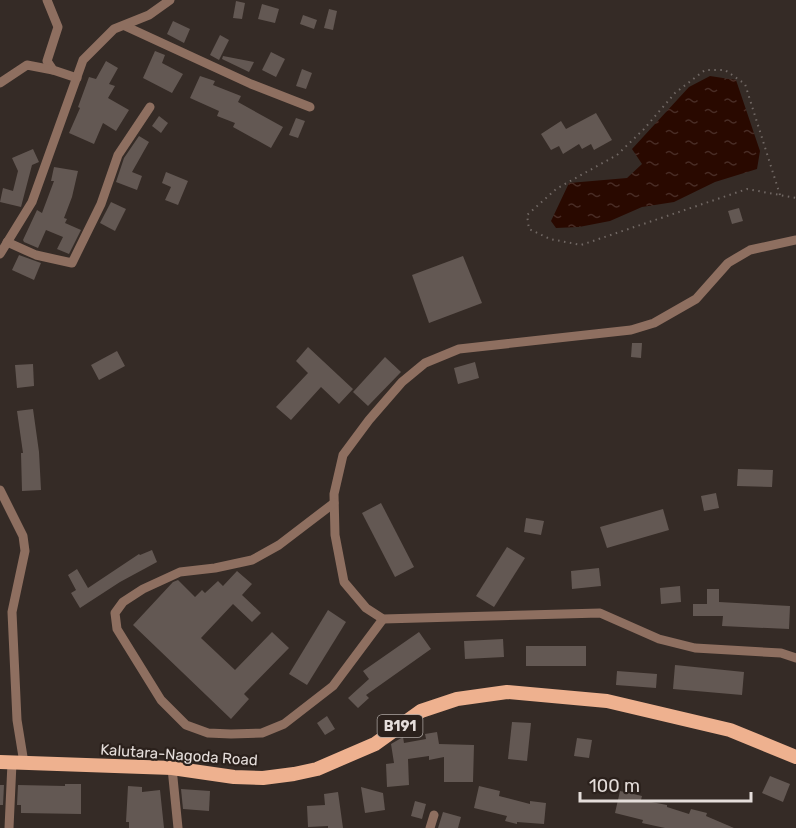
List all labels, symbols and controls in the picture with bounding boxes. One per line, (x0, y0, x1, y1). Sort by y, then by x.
road number: B191 (378, 715, 422, 737)
street label: Kalutara-Nagoda Road (100, 741, 258, 769)
scale bar (580, 765, 751, 803)
text: 100 m (589, 775, 640, 797)

